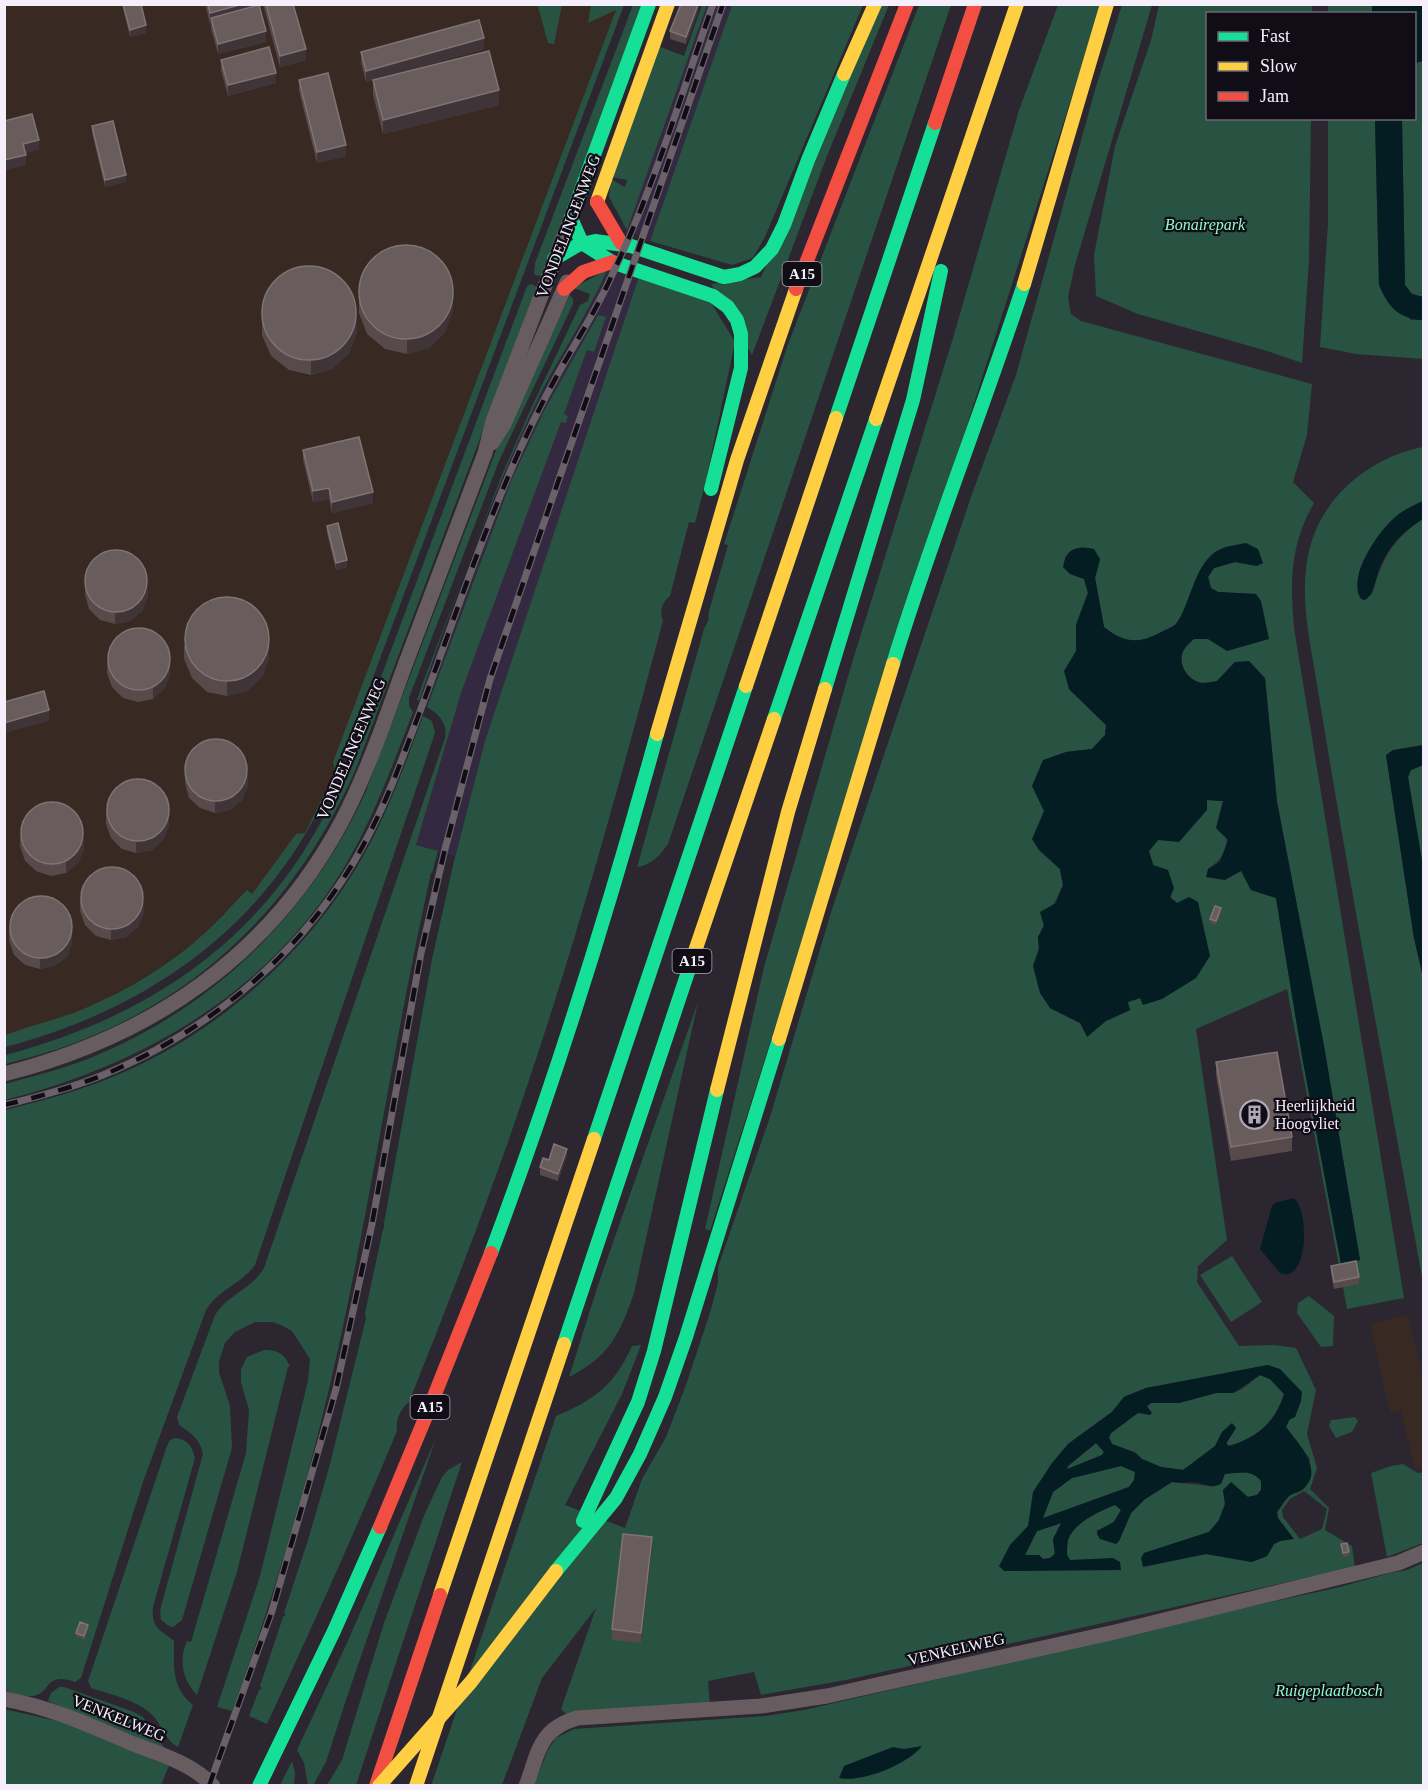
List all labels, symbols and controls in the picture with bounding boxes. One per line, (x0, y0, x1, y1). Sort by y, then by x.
legend (1206, 12, 1416, 120)
text: Fast (1260, 26, 1290, 46)
text: Slow (1260, 56, 1297, 76)
text: Jam (1260, 86, 1289, 106)
street label: VONDELINGENWEG (533, 152, 603, 300)
park label: Bonairepark (1165, 216, 1246, 234)
road number: A15 (782, 262, 822, 286)
street label: VONDELINGENWEG (313, 675, 389, 822)
road number: A15 (672, 949, 712, 973)
place label: Heerlijkheid Hoogvliet (1275, 1097, 1355, 1133)
building icon: Heerlijkheid Hoogvliet (1238, 1098, 1270, 1130)
road number: A15 (410, 1395, 450, 1419)
street label: VENKELWEG (906, 1629, 1007, 1668)
park label: Ruigeplaatbosch (1274, 1682, 1383, 1700)
street label: VENKELWEG (70, 1692, 169, 1745)

